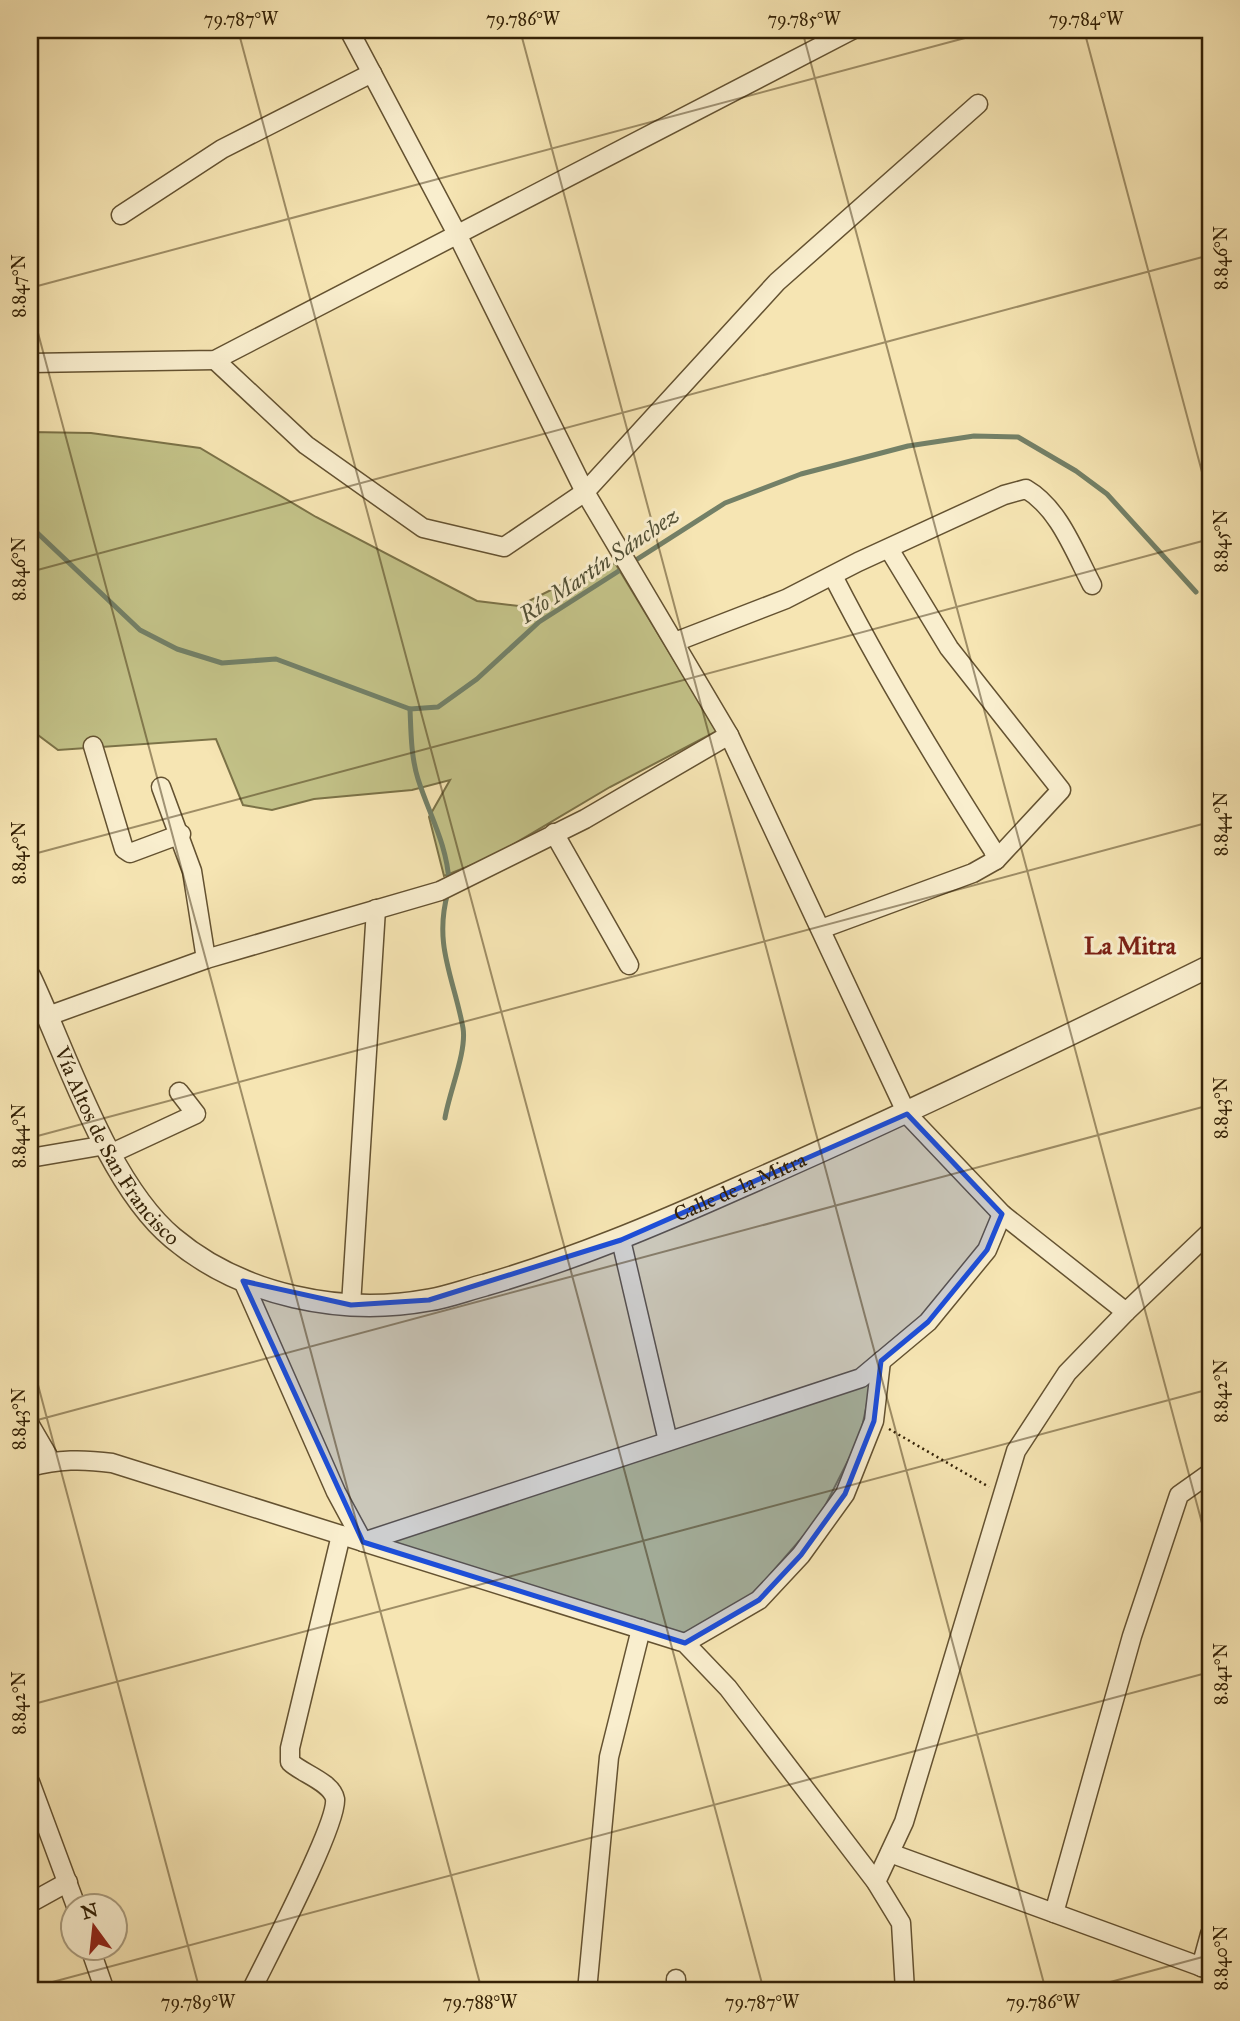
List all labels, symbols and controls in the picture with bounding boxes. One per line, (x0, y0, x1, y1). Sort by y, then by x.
text: 79.787°W (204, 8, 279, 30)
text: 79.786°W (486, 8, 561, 30)
text: 79.785°W (767, 8, 841, 30)
text: 79.784°W (1049, 8, 1124, 30)
text: 8.846°N (1210, 226, 1232, 290)
text: 8.847°N (8, 254, 30, 318)
water label: Río Martín Sánchez (513, 501, 684, 629)
text: 8.845°N (1210, 509, 1232, 573)
text: 8.846°N (8, 537, 30, 601)
text: 8.844°N (1210, 792, 1232, 856)
text: 8.845°N (8, 821, 30, 885)
district label: La Mitra (1084, 931, 1177, 961)
street label: Vía Altos de San Francisco (48, 1042, 185, 1251)
text: 8.843°N (1210, 1077, 1232, 1139)
text: 8.844°N (8, 1104, 30, 1168)
street label: Calle de la Mitra (670, 1146, 811, 1228)
text: 8.842°N (1210, 1359, 1232, 1423)
text: 8.843°N (8, 1388, 30, 1450)
text: 8.841°N (1210, 1643, 1232, 1705)
text: 8.842°N (8, 1671, 30, 1735)
north arrow (60, 1892, 130, 1962)
text: N (79, 1898, 100, 1924)
text: 8.840°N (1210, 1925, 1232, 1991)
text: 79.789°W (161, 1991, 236, 2013)
text: 79.788°W (443, 1991, 518, 2013)
text: 79.787°W (725, 1991, 800, 2013)
text: 79.786°W (1006, 1991, 1081, 2013)

